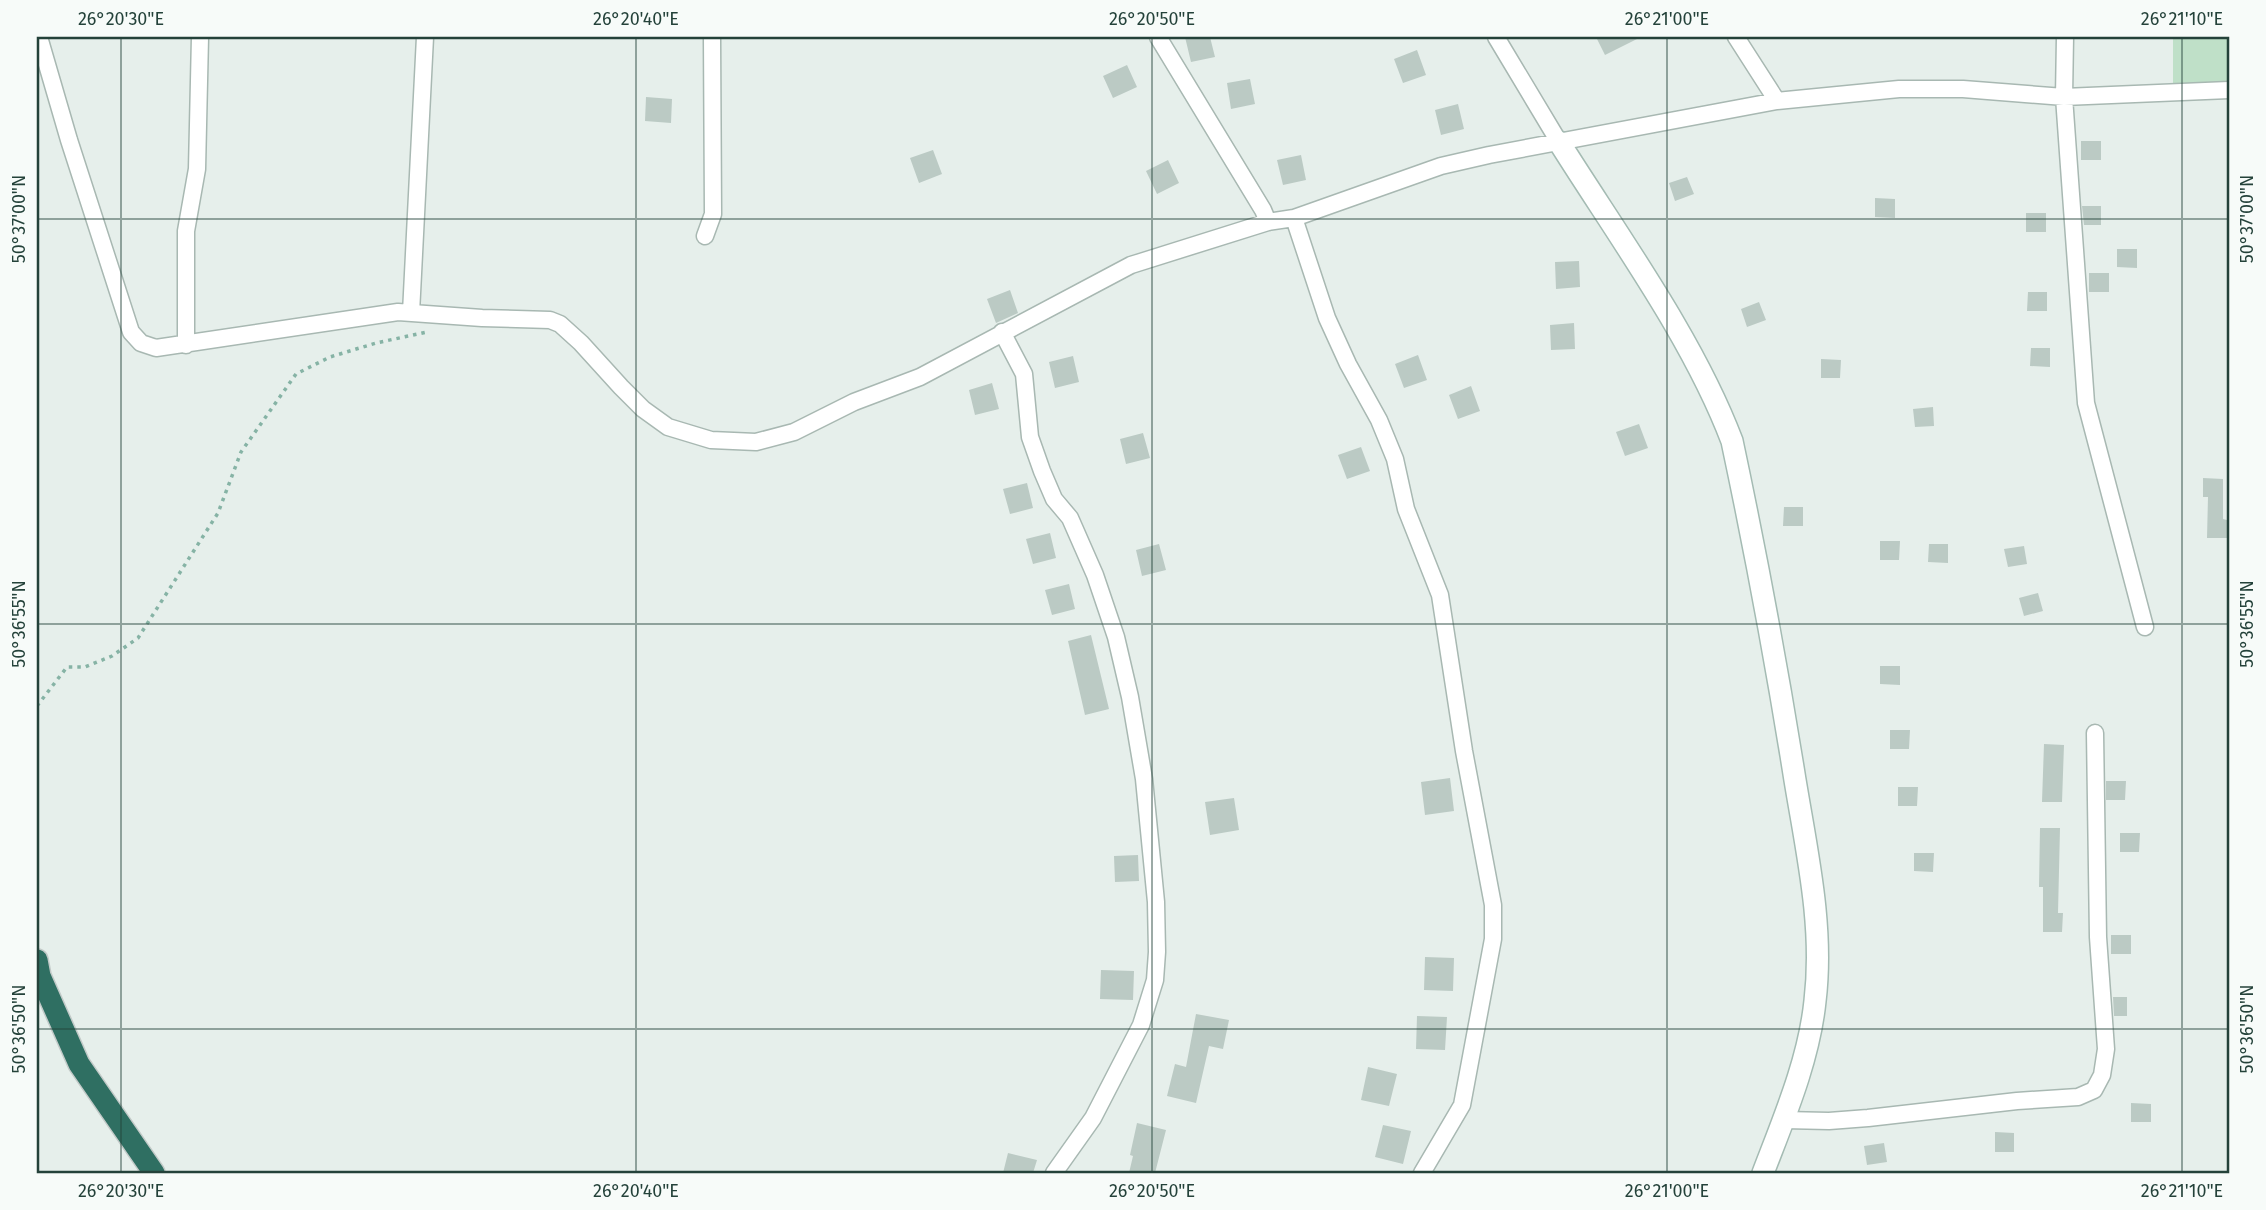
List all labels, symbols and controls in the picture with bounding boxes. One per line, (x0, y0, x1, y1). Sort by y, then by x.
text: 26°20'30"E (78, 8, 164, 30)
text: 26°20'40"E (593, 8, 679, 30)
text: 26°20'50"E (1109, 8, 1195, 30)
text: 26°21'00"E (1625, 8, 1709, 30)
text: 26°21'10"E (2141, 8, 2223, 30)
text: 50°37'00"N (8, 175, 30, 263)
text: 50°37'00"N (2236, 175, 2258, 263)
text: 50°36'55"N (8, 580, 30, 668)
text: 50°36'55"N (2236, 580, 2258, 668)
text: 50°36'50"N (8, 985, 30, 1074)
text: 50°36'50"N (2236, 985, 2258, 1074)
text: 26°20'30"E (78, 1180, 164, 1202)
text: 26°20'40"E (593, 1180, 679, 1202)
text: 26°20'50"E (1109, 1180, 1195, 1202)
text: 26°21'00"E (1625, 1180, 1709, 1202)
text: 26°21'10"E (2141, 1180, 2223, 1202)

